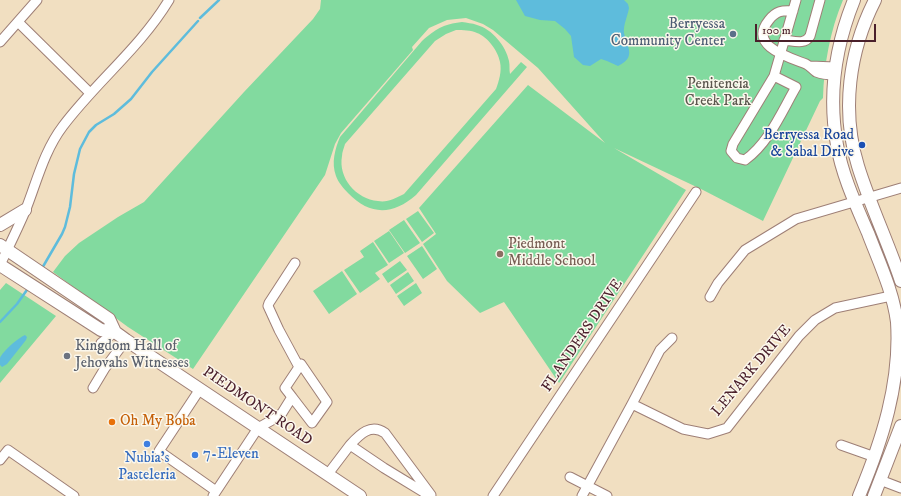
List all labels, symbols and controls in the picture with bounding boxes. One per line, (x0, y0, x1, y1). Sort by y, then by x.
place label: Berryessa Community Center (611, 16, 725, 51)
scale bar (757, 16, 878, 42)
text: 100 m (762, 23, 791, 38)
marker: Berryessa Community Center (728, 29, 738, 39)
park label: Penitencia Creek Park (685, 76, 751, 111)
place label: Berryessa Road & Sabal Drive (763, 127, 854, 162)
marker: Berryessa Road & Sabal Drive (857, 140, 867, 150)
place label: Piedmont Middle School (508, 236, 596, 271)
marker: Piedmont Middle School (495, 249, 505, 259)
street label: FLANDERS DRIVE (539, 276, 627, 396)
street label: LENARK DRIVE (708, 322, 796, 420)
place label: Kingdom Hall of Jehovahs Witnesses (75, 338, 189, 373)
marker: Kingdom Hall of Jehovahs Witnesses (62, 351, 72, 361)
street label: PIEDMONT ROAD (199, 364, 315, 450)
place label: Oh My Boba (120, 413, 196, 431)
marker: Oh My Boba (107, 417, 117, 427)
marker: Nubia's Pasteleria (142, 439, 152, 449)
place label: 7-Eleven (203, 446, 259, 464)
place label: Nubia's Pasteleria (118, 450, 176, 485)
marker: 7-Eleven (190, 450, 200, 460)

